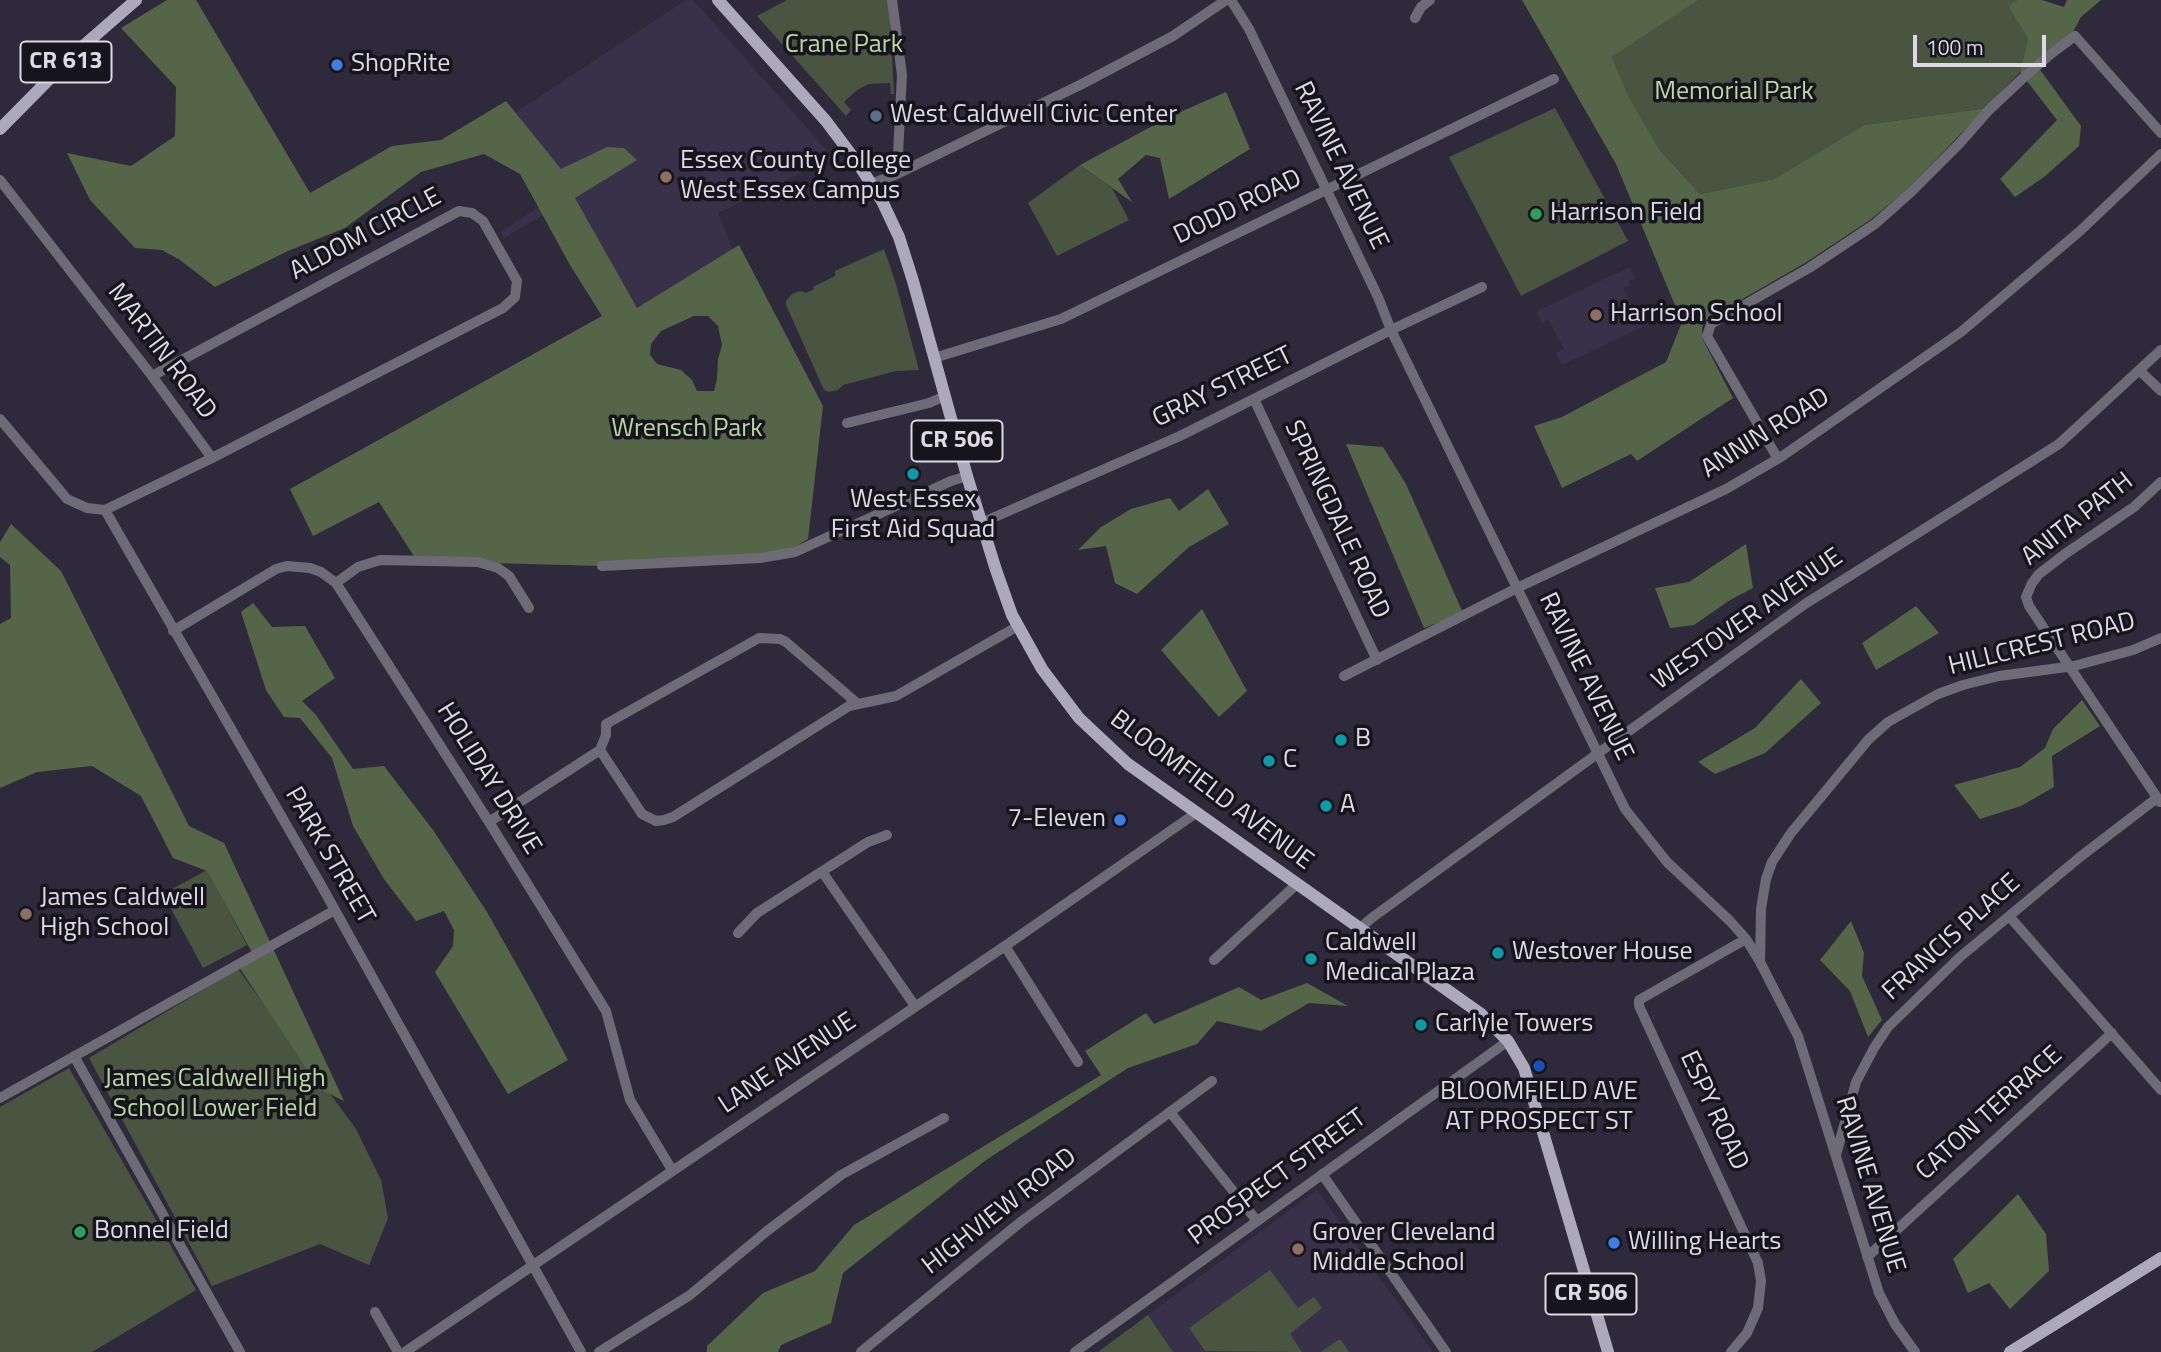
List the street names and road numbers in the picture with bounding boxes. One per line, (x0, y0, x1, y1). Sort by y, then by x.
road number: CR 613 (20, 42, 112, 82)
street label: RAVINE AVENUE (1286, 77, 1394, 255)
street label: DODD ROAD (1169, 164, 1307, 252)
street label: ALDOM CIRCLE (285, 182, 447, 288)
street label: MARTIN ROAD (100, 278, 222, 426)
street label: GRAY STREET (1148, 341, 1298, 435)
street label: ANNIN ROAD (1696, 382, 1836, 486)
street label: SPRINGDALE ROAD (1276, 416, 1396, 624)
road number: CR 506 (912, 420, 1002, 462)
street label: ANITA PATH (2016, 467, 2140, 573)
street label: WESTOVER AVENUE (1647, 543, 1849, 697)
street label: RAVINE AVENUE (1531, 588, 1639, 766)
street label: HILLCREST ROAD (1945, 607, 2139, 683)
street label: HOLIDAY DRIVE (429, 698, 547, 860)
street label: BLOOMFIELD AVENUE (1103, 704, 1319, 878)
street label: PARK STREET (277, 782, 381, 930)
street label: FRANCIS PLACE (1877, 868, 2027, 1008)
street label: LANE AVENUE (714, 1007, 862, 1121)
street label: CATON TERRACE (1911, 1040, 2069, 1188)
street label: ESPY ROAD (1672, 1046, 1754, 1176)
street label: RAVINE AVENUE (1827, 1093, 1911, 1277)
street label: PROSPECT STREET (1183, 1103, 1373, 1253)
street label: HIGHVIEW ROAD (917, 1142, 1083, 1282)
road number: CR 506 (1546, 1274, 1636, 1314)

